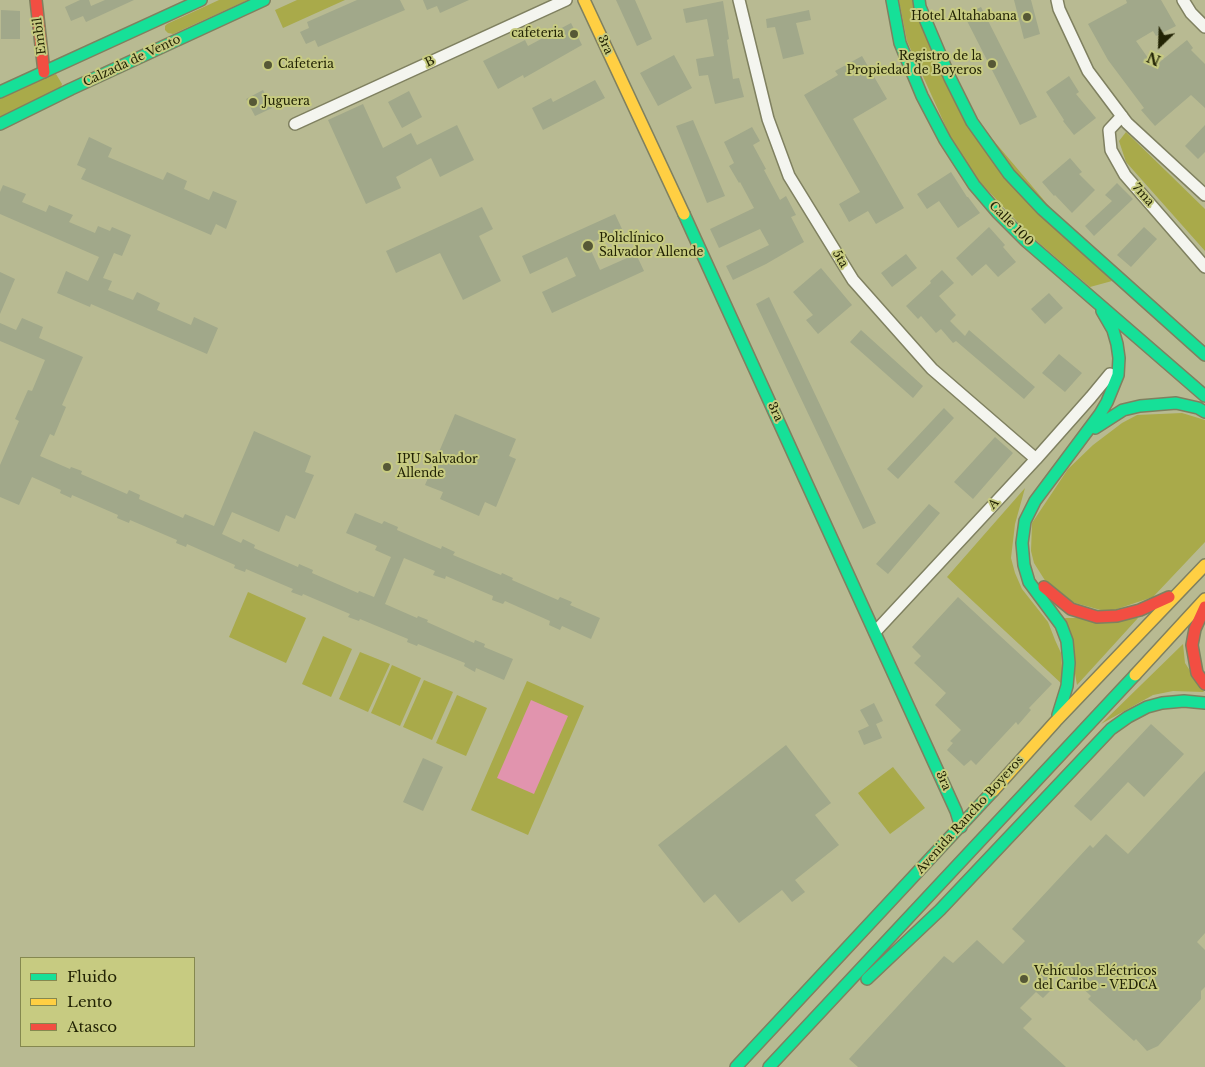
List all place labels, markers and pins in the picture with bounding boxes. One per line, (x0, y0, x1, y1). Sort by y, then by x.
place label: Hotel Altahabana (911, 10, 1017, 24)
marker: Hotel Altahabana (1021, 11, 1033, 23)
place label: cafeteria (511, 27, 564, 41)
marker: cafeteria (568, 28, 580, 40)
place label: Registro de la Propiedad de Boyeros (846, 50, 982, 78)
place label: Cafeteria (278, 58, 334, 72)
marker: Registro de la Propiedad de Boyeros (986, 58, 998, 70)
marker: Cafeteria (262, 59, 274, 71)
place label: Juguera (263, 95, 310, 109)
marker: Juguera (247, 96, 259, 108)
place label: Policlínico Salvador Allende (599, 232, 703, 260)
marker: Policlínico Salvador Allende (581, 239, 595, 253)
place label: IPU Salvador Allende (397, 453, 478, 481)
marker: IPU Salvador Allende (381, 461, 393, 473)
place label: Vehículos Eléctricos del Caribe - VEDCA (1034, 965, 1157, 993)
marker: Vehículos Eléctricos del Caribe - VEDCA (1018, 973, 1030, 985)

